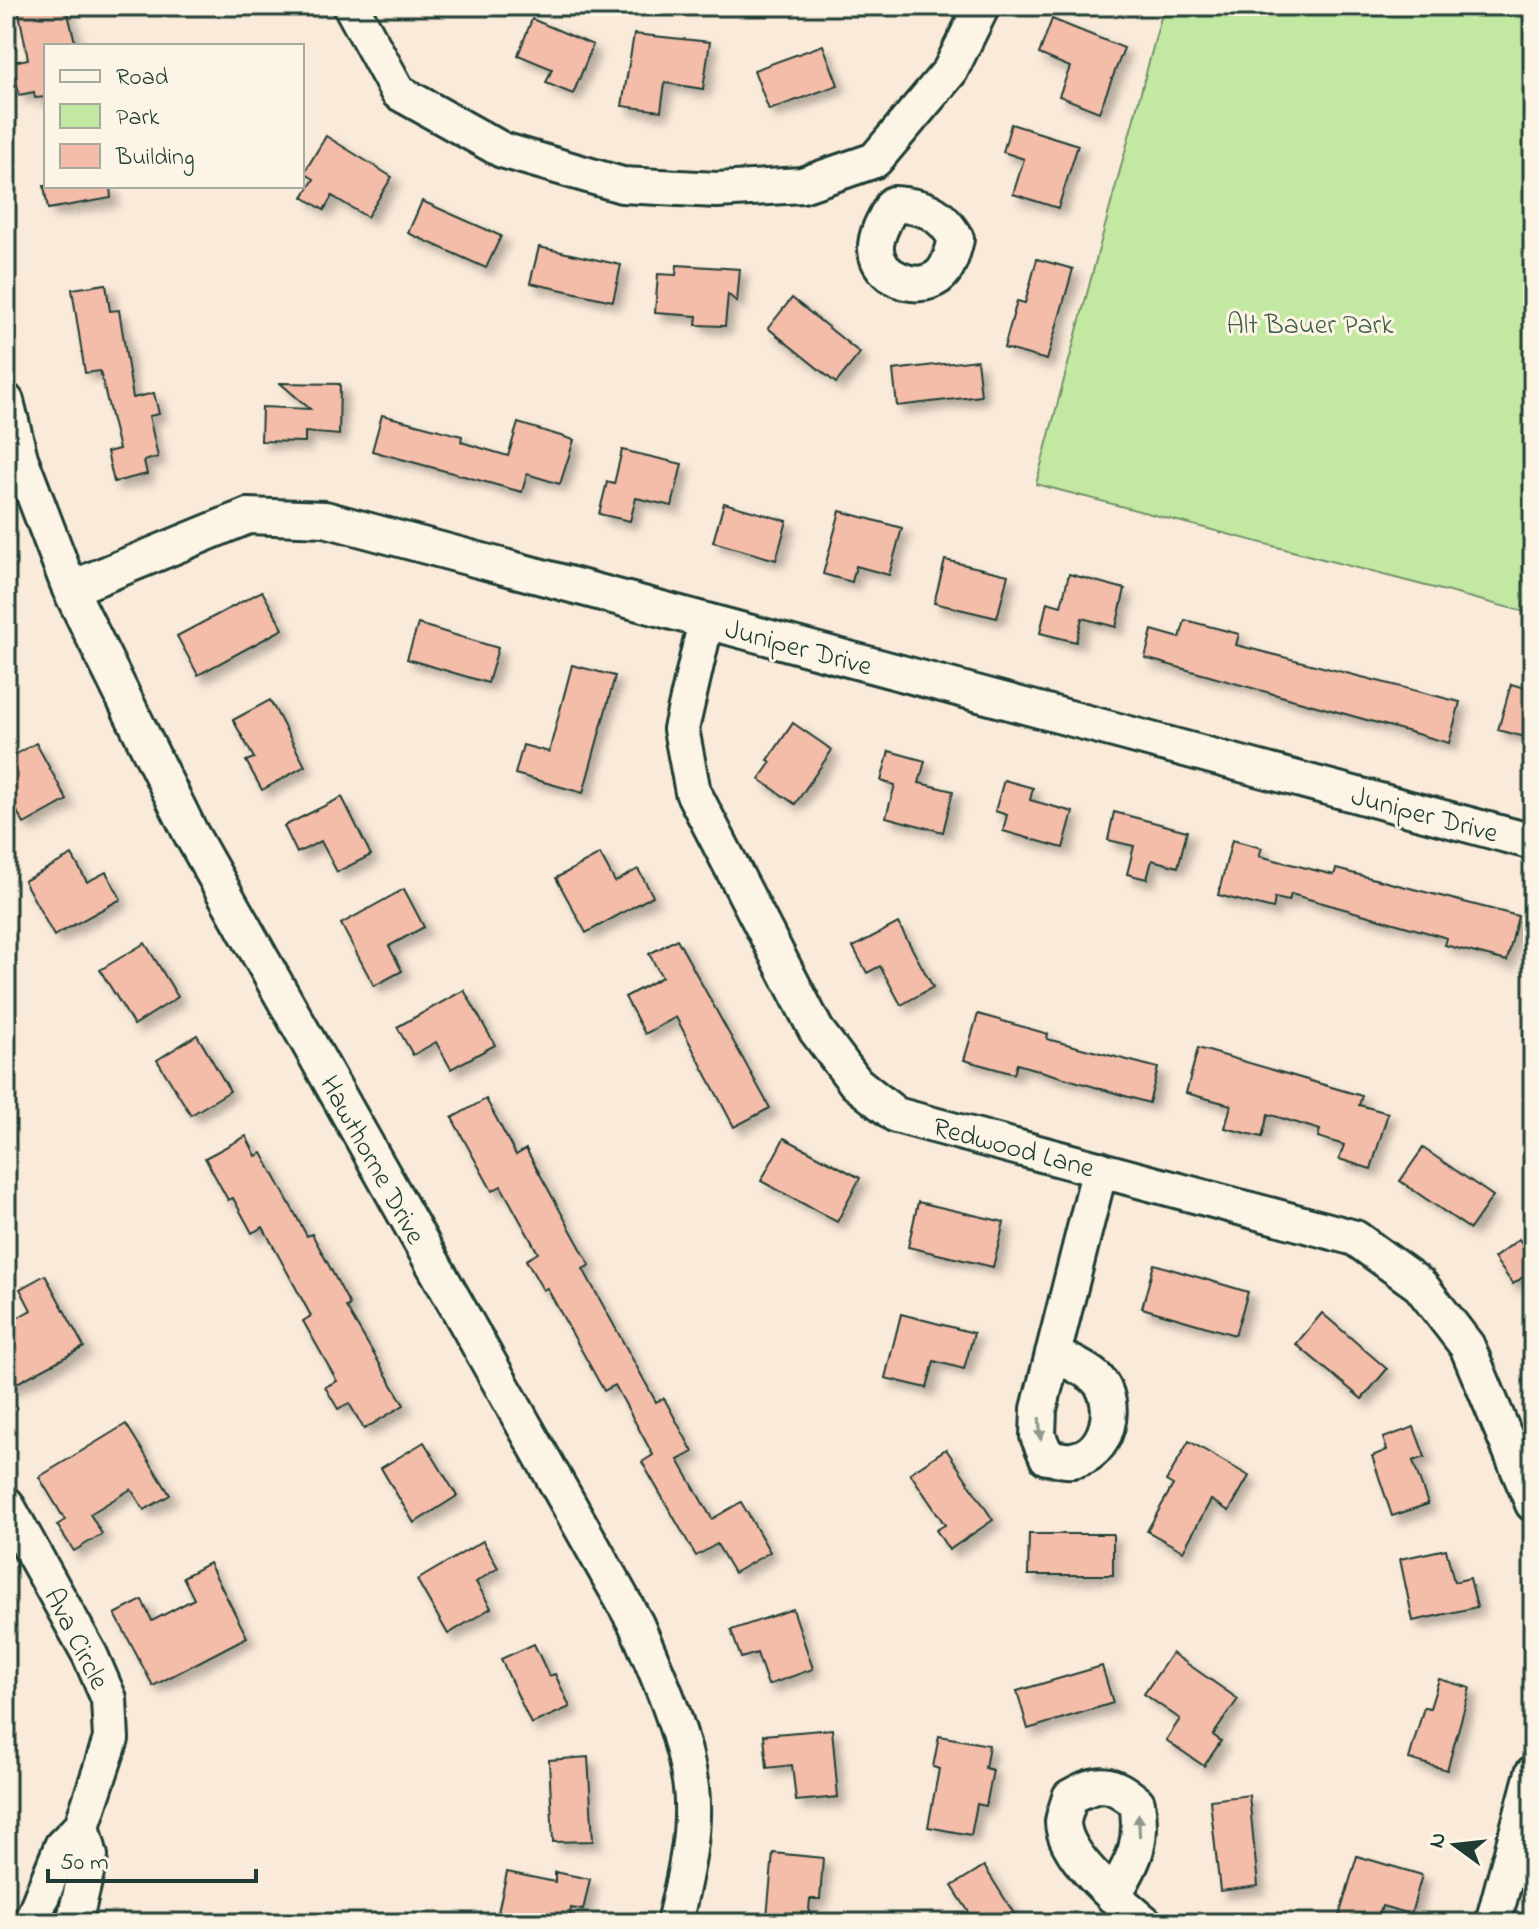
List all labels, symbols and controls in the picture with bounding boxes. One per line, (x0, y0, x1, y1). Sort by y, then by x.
legend (44, 44, 304, 188)
text: Road (116, 61, 169, 96)
text: Park (116, 101, 160, 136)
text: Building (115, 141, 195, 176)
park label: Alt Bauer Park (1226, 306, 1394, 347)
street label: Juniper Drive (720, 610, 876, 689)
street label: Juniper Drive (1346, 777, 1502, 856)
street label: Hawthorne Drive (308, 1069, 435, 1253)
street label: Redwood Lane (928, 1108, 1099, 1191)
one-way arrow (1033, 1416, 1046, 1442)
street label: Ava Circle (32, 1582, 118, 1698)
north arrow (1415, 1805, 1495, 1885)
one-way arrow (1133, 1812, 1146, 1837)
text: N (1421, 1829, 1456, 1852)
scale bar (48, 1833, 256, 1883)
text: 50 m (60, 1846, 109, 1881)

